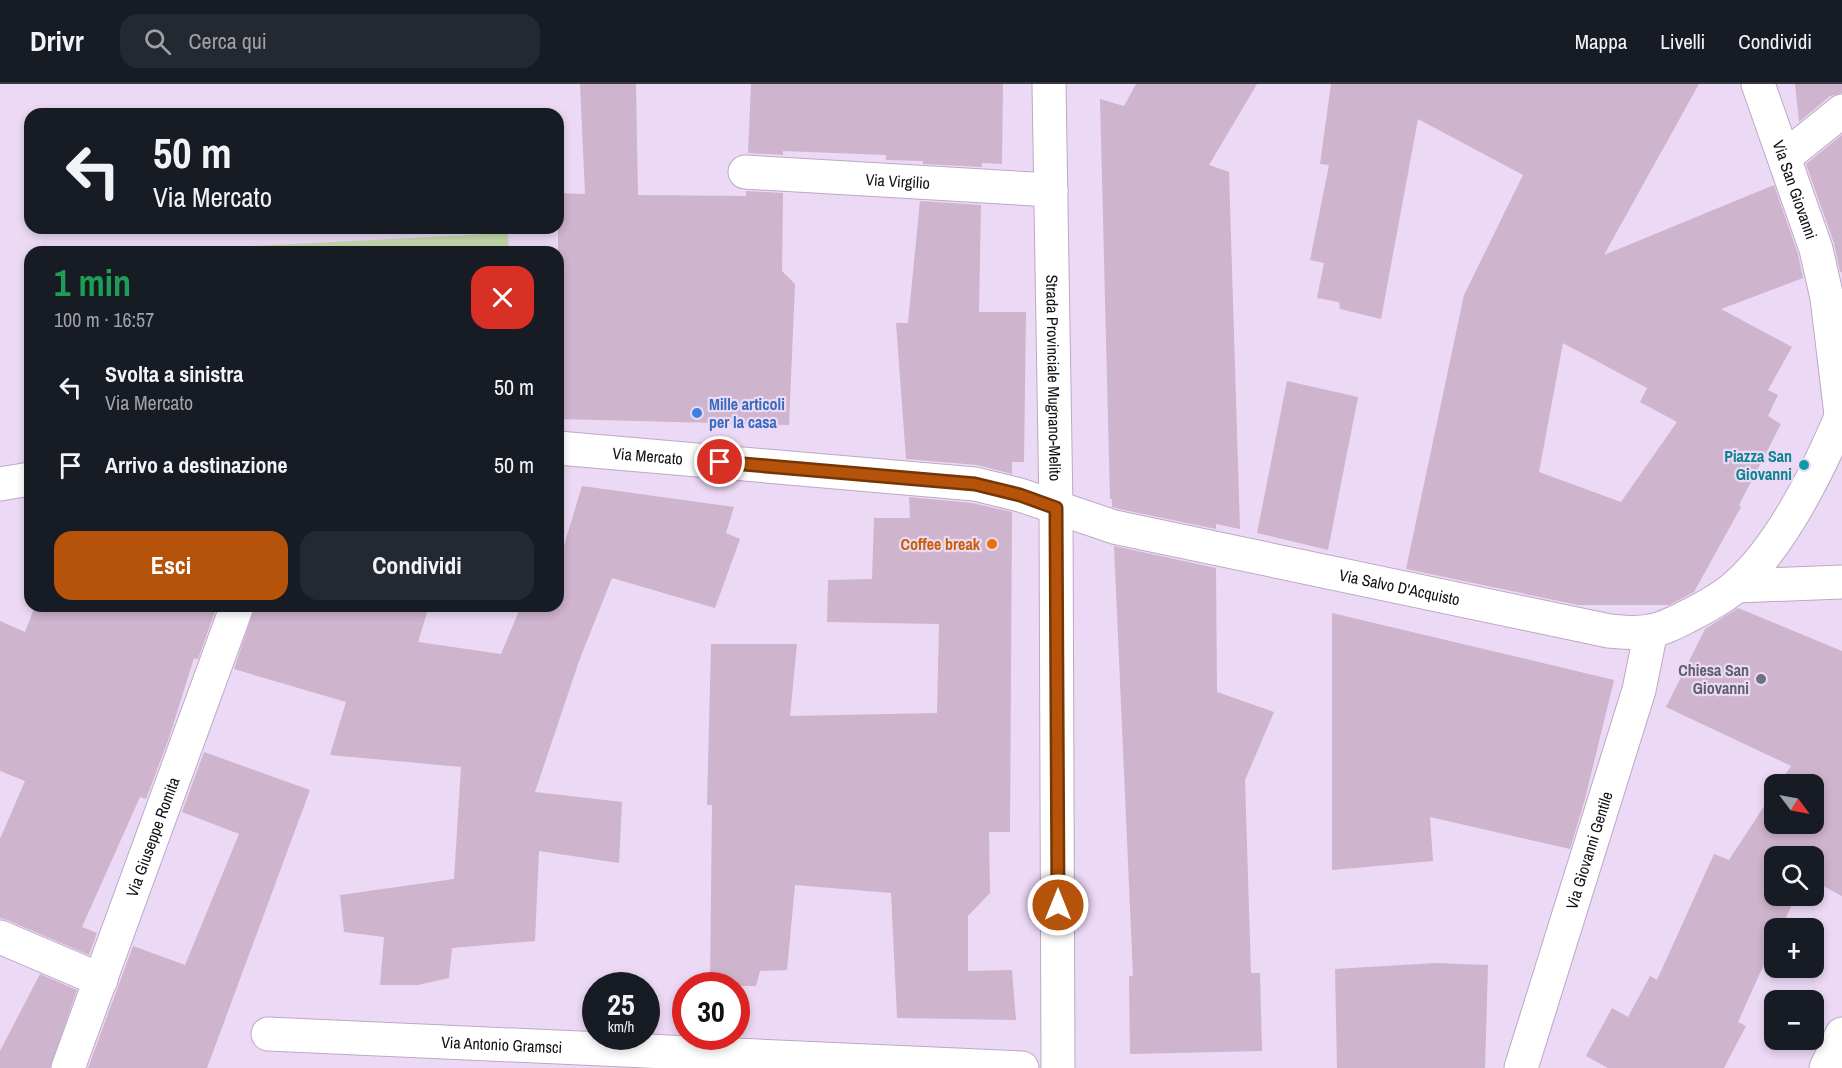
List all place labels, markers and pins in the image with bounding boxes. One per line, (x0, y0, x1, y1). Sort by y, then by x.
place label: Mille articoli per la casa (709, 393, 785, 433)
marker: Mille articoli per la casa (690, 406, 704, 420)
pin (694, 436, 745, 487)
place label: Piazza San Giovanni (1724, 445, 1792, 485)
marker: Piazza San Giovanni (1797, 458, 1811, 472)
place label: Coffee break (901, 533, 981, 555)
marker: Coffee break (985, 537, 999, 551)
place label: Chiesa San Giovanni (1678, 659, 1749, 699)
marker: Chiesa San Giovanni (1754, 672, 1768, 686)

